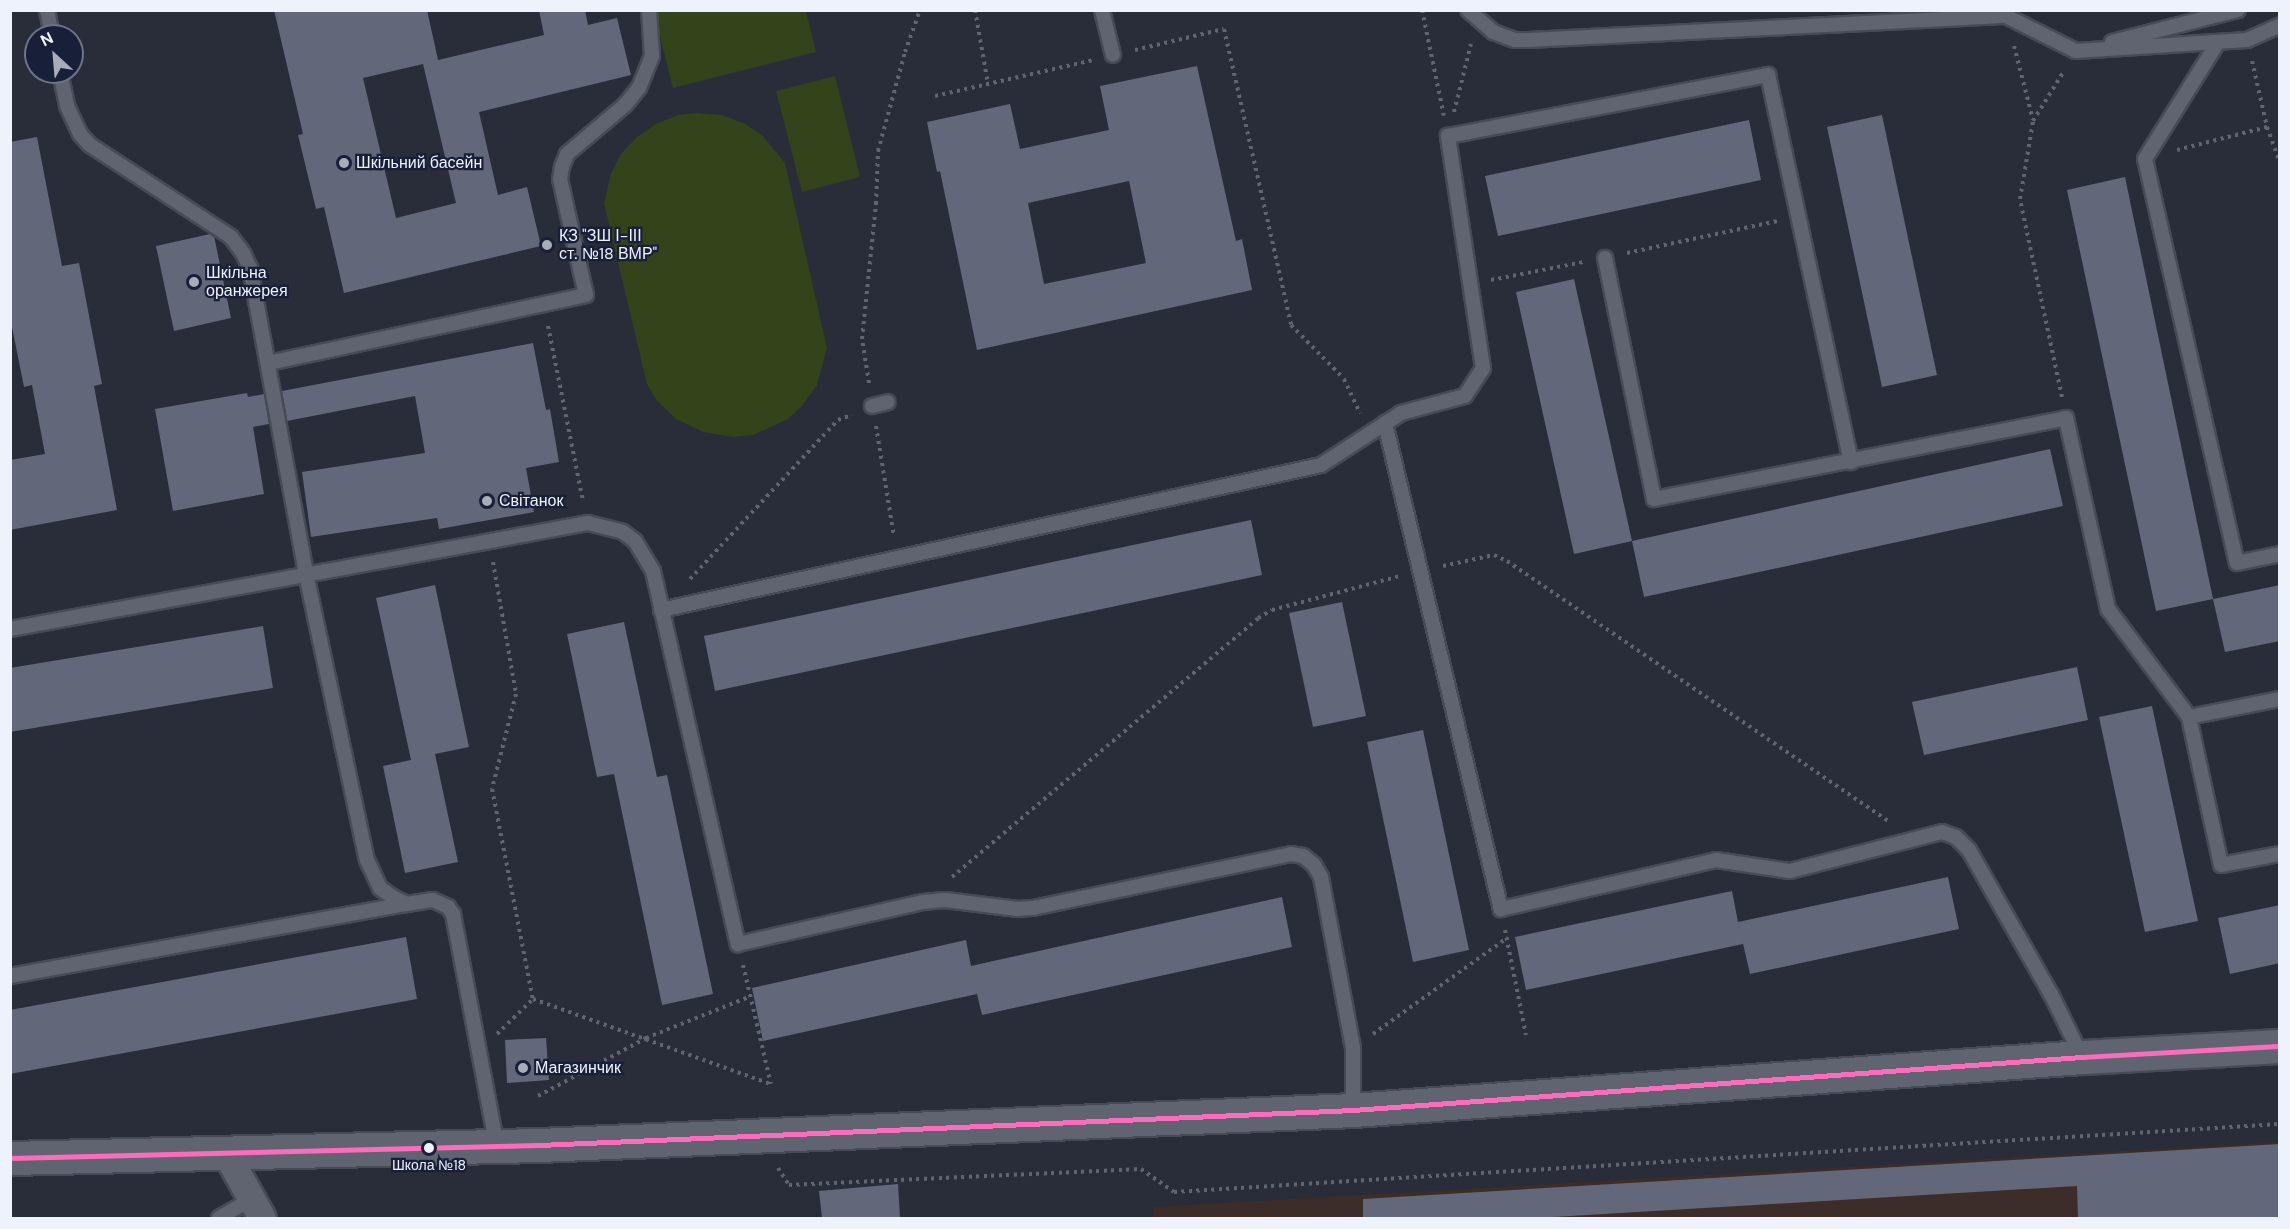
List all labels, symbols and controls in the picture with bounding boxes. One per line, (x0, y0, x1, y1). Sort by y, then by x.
north arrow (24, 24, 84, 84)
text: N (37, 27, 57, 51)
place label: Шкільний басейн (356, 153, 482, 173)
marker: Шкільний басейн (337, 156, 351, 170)
place label: КЗ "ЗШ І-ІІІ ст. №18 ВМР" (559, 226, 657, 264)
marker: КЗ "ЗШ І-ІІІ ст. №18 ВМР" (540, 238, 554, 252)
place label: Шкільна оранжерея (206, 263, 288, 301)
marker: Шкільна оранжерея (187, 275, 201, 289)
place label: Світанок (499, 491, 563, 511)
marker: Світанок (480, 494, 494, 508)
place label: Магазинчик (535, 1058, 621, 1078)
marker: Магазинчик (516, 1061, 530, 1075)
marker: Школа №18 (423, 1142, 435, 1154)
place label: Школа №18 (392, 1157, 466, 1173)

